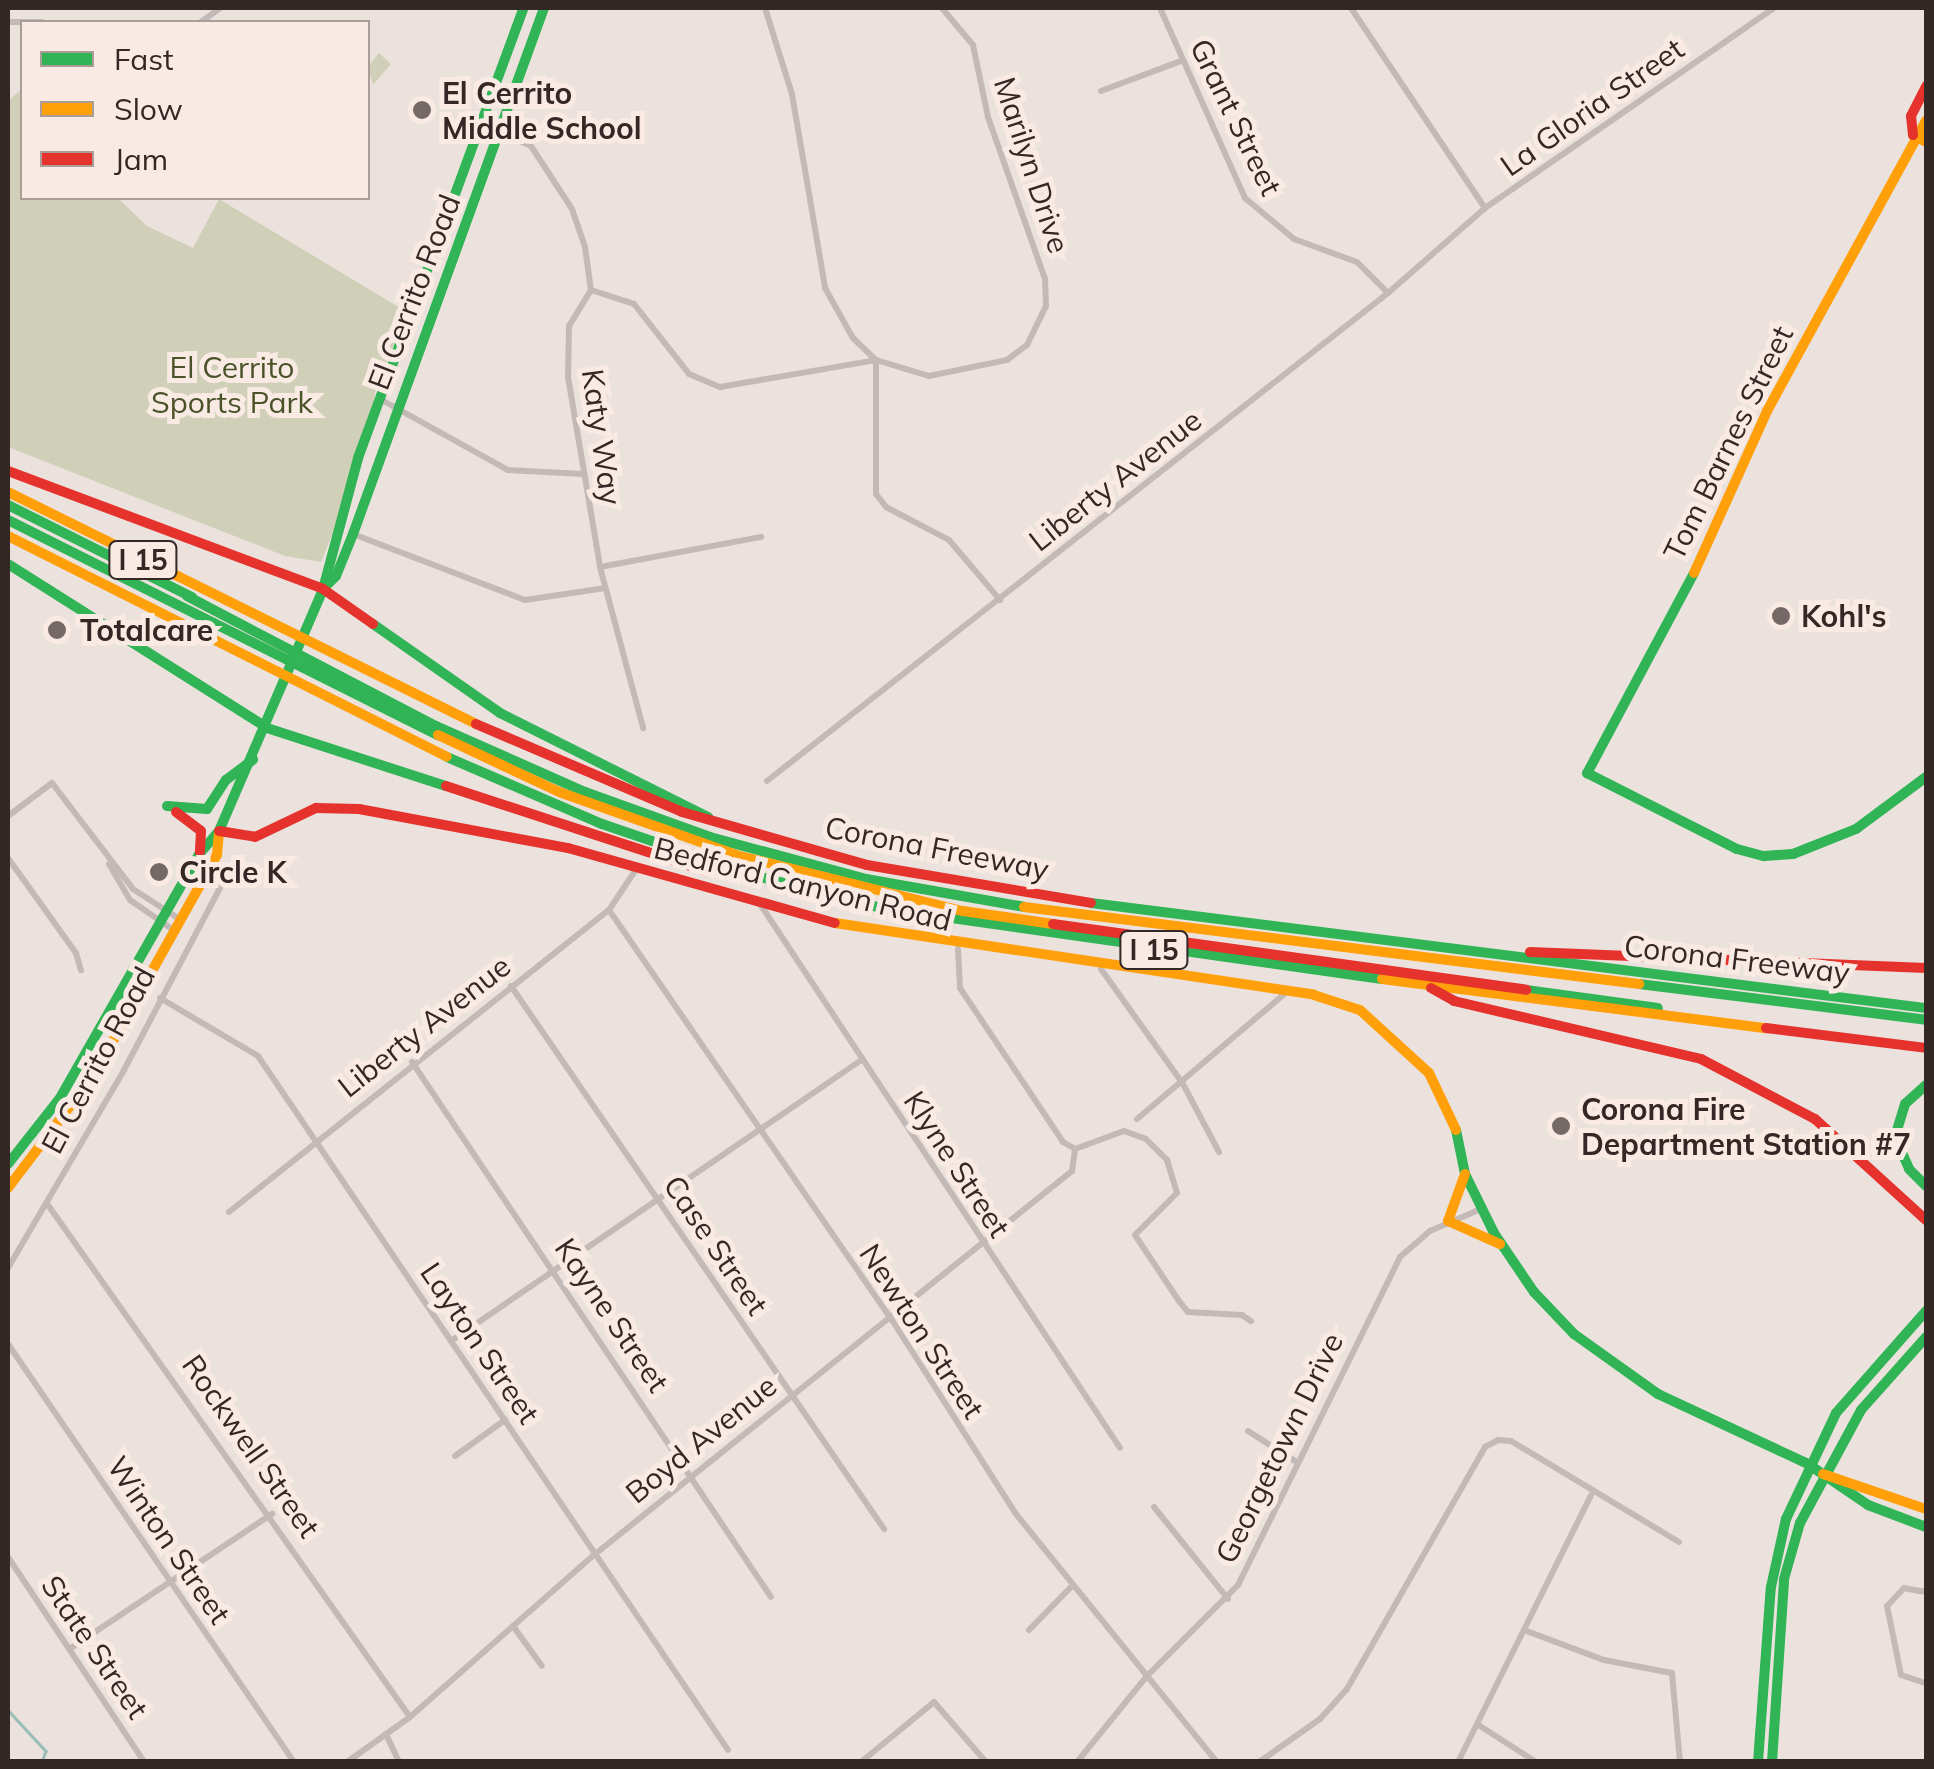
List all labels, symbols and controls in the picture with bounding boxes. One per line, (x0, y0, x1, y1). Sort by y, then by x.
legend (20, 20, 370, 200)
street label: La Gloria Street (1494, 31, 1690, 183)
street label: Grant Street (1183, 33, 1289, 201)
text: Fast (114, 40, 174, 78)
street label: Marilyn Drive (987, 73, 1077, 257)
place label: El Cerrito Middle School (442, 75, 642, 146)
text: Slow (114, 90, 183, 128)
marker: El Cerrito Middle School (411, 99, 433, 121)
text: Jam (114, 140, 168, 178)
street label: El Cerrito Road (360, 189, 468, 395)
street label: Tom Barnes Street (1656, 320, 1800, 566)
park label: El Cerrito Sports Park (151, 349, 313, 420)
street label: Katy Way (575, 367, 629, 507)
street label: Liberty Avenue (1022, 402, 1208, 558)
road number: I 15 (108, 537, 178, 583)
place label: Kohl's (1801, 598, 1887, 634)
marker: Kohl's (1770, 605, 1792, 627)
place label: Totalcare (80, 612, 213, 648)
marker: Totalcare (44, 617, 70, 643)
street label: Corona Freeway (822, 809, 1052, 887)
street label: Bedford Canyon Road (651, 830, 955, 938)
place label: Circle K (179, 854, 287, 890)
marker: Circle K (148, 861, 170, 883)
road number: I 15 (1119, 927, 1189, 973)
street label: Corona Freeway (1622, 927, 1852, 991)
street label: Liberty Avenue (331, 948, 517, 1104)
street label: El Cerrito Road (34, 961, 162, 1159)
street label: Klyne Street (896, 1084, 1018, 1244)
place label: Corona Fire Department Station #7 (1581, 1091, 1911, 1162)
marker: Corona Fire Department Station #7 (1550, 1115, 1572, 1137)
street label: Case Street (656, 1169, 776, 1321)
street label: Kayne Street (547, 1231, 677, 1399)
street label: Newton Street (852, 1237, 992, 1425)
street label: Layton Street (413, 1256, 547, 1430)
street label: Georgetown Drive (1208, 1327, 1350, 1569)
street label: Rockwell Street (175, 1348, 327, 1544)
street label: Boyd Avenue (618, 1367, 784, 1511)
street label: Winton Street (100, 1450, 238, 1630)
street label: State Street (34, 1569, 156, 1725)

